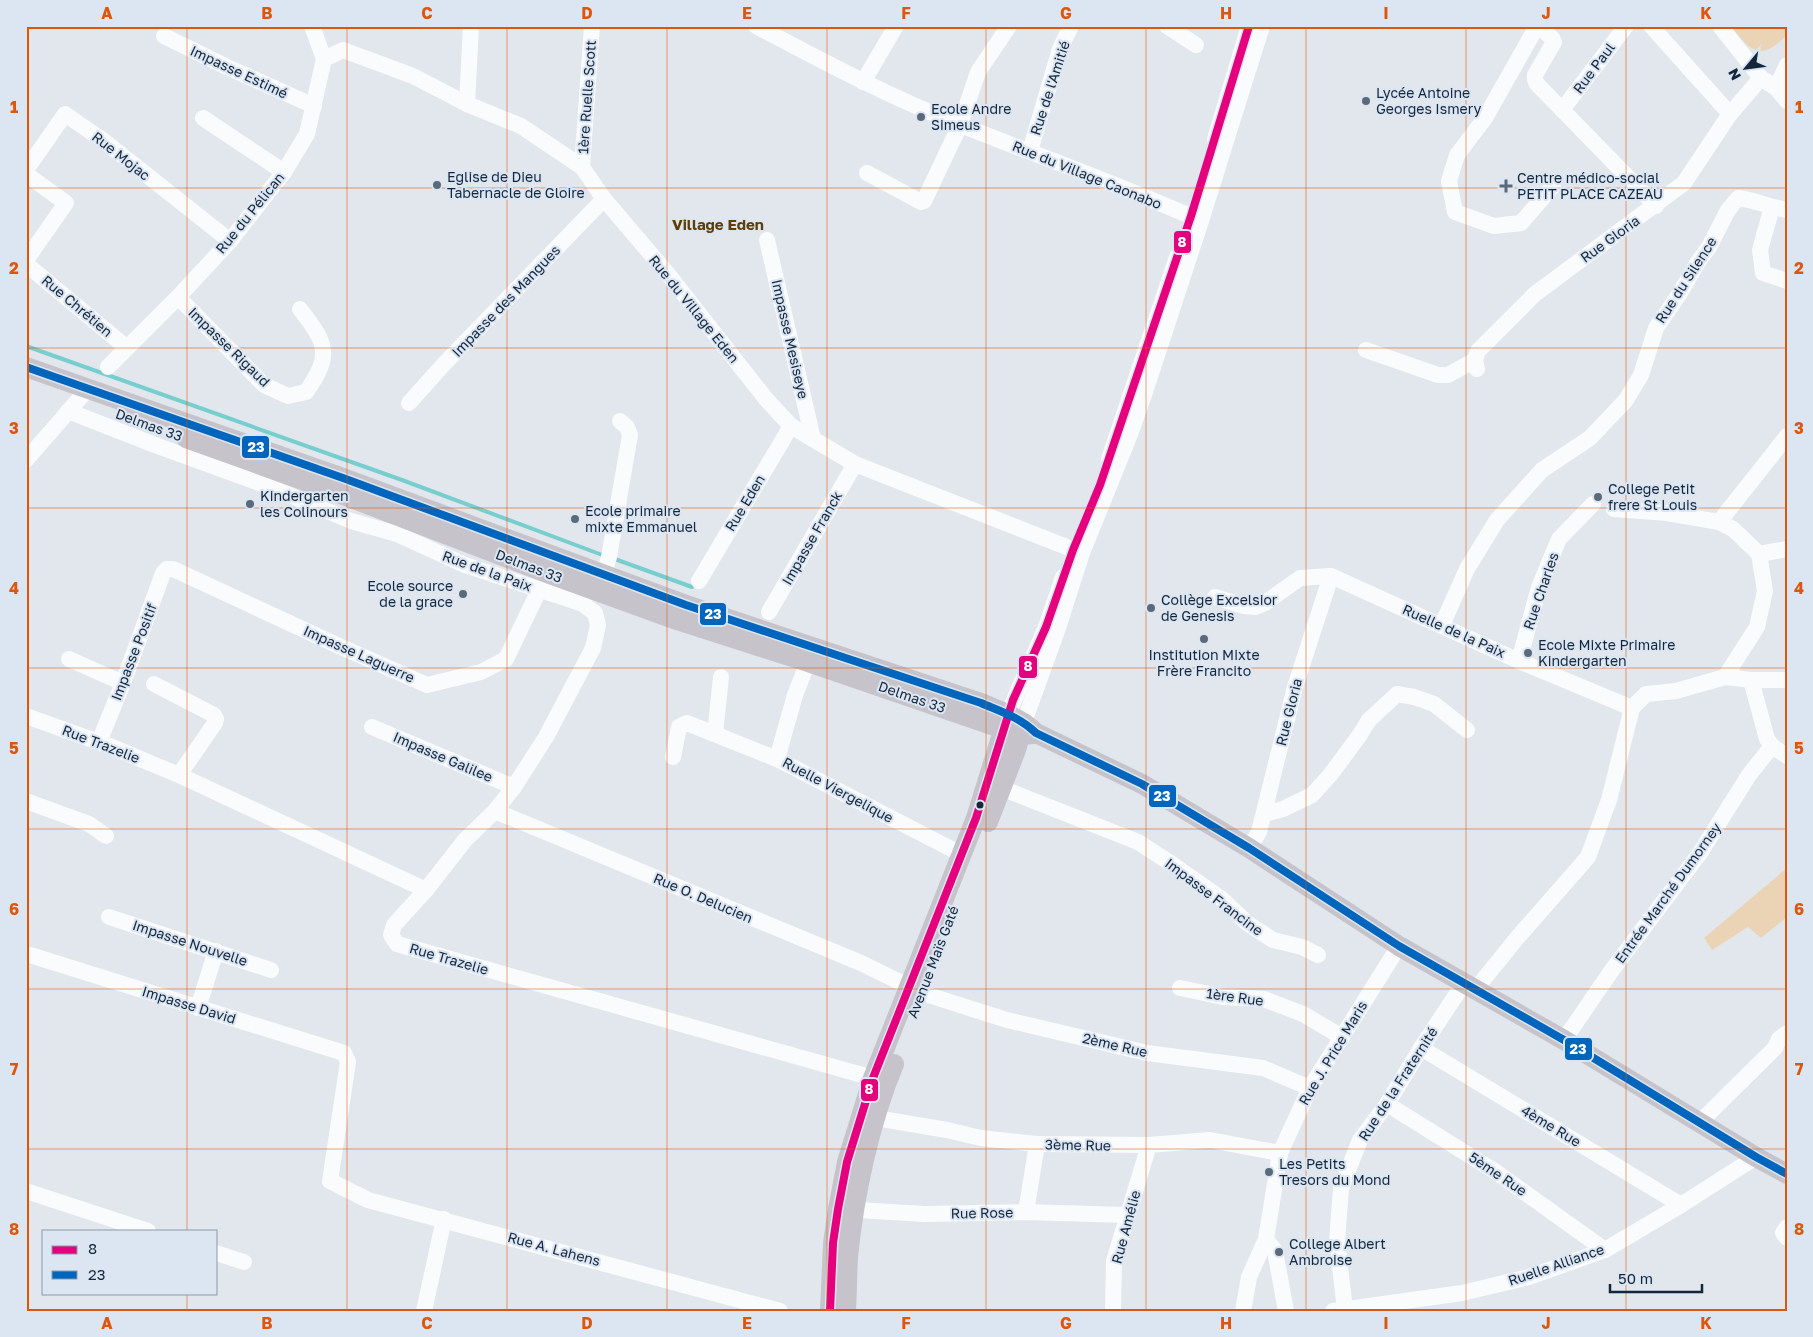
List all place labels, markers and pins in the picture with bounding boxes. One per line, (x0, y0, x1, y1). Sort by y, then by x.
place label: Lycée Antoine Georges Ismery (1376, 84, 1482, 117)
marker: Lycée Antoine Georges Ismery (1360, 95, 1372, 107)
place label: Ecole Andre Simeus (931, 100, 1011, 133)
marker: Ecole Andre Simeus (915, 111, 927, 123)
place label: Eglise de Dieu Tabernacle de Gloire (447, 168, 585, 201)
place label: Centre médico-social PETIT PLACE CAZEAU (1517, 169, 1663, 202)
marker: Eglise de Dieu Tabernacle de Gloire (431, 179, 443, 191)
marker: Centre médico-social PETIT PLACE CAZEAU (1499, 179, 1513, 193)
place label: College Petit frere St Louis (1608, 480, 1697, 513)
place label: Kindergarten les Colinours (260, 487, 349, 520)
marker: College Petit frere St Louis (1592, 491, 1604, 503)
marker: Kindergarten les Colinours (244, 498, 256, 510)
place label: Ecole primaire mixte Emmanuel (585, 502, 697, 535)
marker: Ecole primaire mixte Emmanuel (569, 513, 581, 525)
place label: Ecole source de la grace (367, 577, 453, 610)
marker: Ecole source de la grace (457, 588, 469, 600)
place label: Collège Excelsior de Genesis (1161, 591, 1278, 624)
marker: Collège Excelsior de Genesis (1145, 602, 1157, 614)
marker: Institution Mixte Frère Francito (1198, 633, 1210, 645)
place label: Ecole Mixte Primaire Kindergarten (1538, 636, 1675, 669)
place label: Institution Mixte Frère Francito (1148, 646, 1260, 679)
marker: Ecole Mixte Primaire Kindergarten (1522, 647, 1534, 659)
unlabelled marker (975, 800, 985, 810)
place label: Les Petits Tresors du Mond (1279, 1155, 1390, 1188)
marker: Les Petits Tresors du Mond (1263, 1166, 1275, 1178)
place label: College Albert Ambroise (1289, 1235, 1386, 1268)
marker: College Albert Ambroise (1273, 1246, 1285, 1258)

